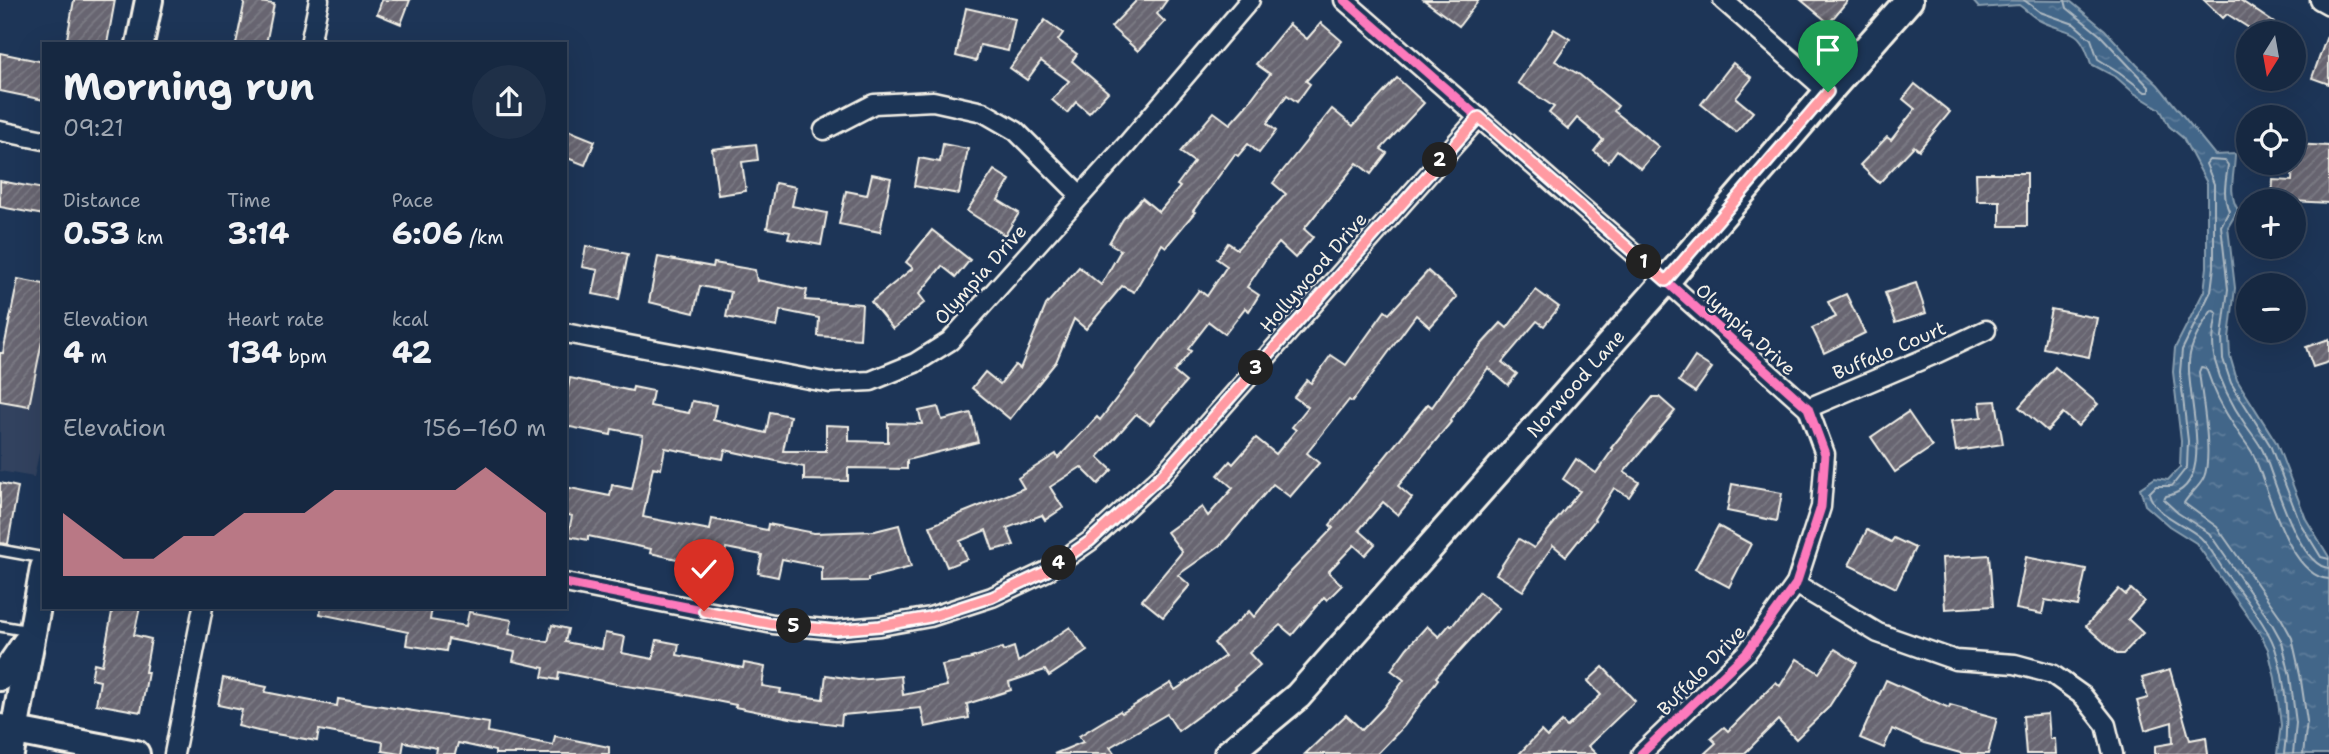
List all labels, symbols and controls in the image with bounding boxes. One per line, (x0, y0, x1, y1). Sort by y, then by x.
pin (1798, 20, 1858, 92)
north arrow (2236, 21, 2306, 91)
map controls (2236, 21, 2306, 343)
icon: arrive (1809, 31, 1847, 69)
text: Morning run (63, 61, 314, 112)
button: share (472, 65, 546, 139)
button: locate (2236, 105, 2306, 175)
text: 09:21 (63, 113, 124, 143)
pin: 2 (1422, 142, 1458, 178)
text: 2 (1433, 147, 1446, 172)
text: Distance (63, 188, 141, 213)
text: Time (227, 188, 271, 213)
text: Pace (392, 188, 433, 213)
button: + (2236, 189, 2306, 259)
street label: Hollywood Drive (1254, 207, 1372, 338)
text: 0.53 (63, 213, 130, 254)
text: 3:14 (227, 213, 289, 254)
text: 6:06 (392, 213, 463, 254)
street label: Olympia Drive (929, 219, 1032, 330)
text: km (130, 225, 163, 250)
text: /km (463, 225, 504, 250)
pin: 1 (1626, 244, 1662, 280)
text: 1 (1639, 249, 1648, 274)
button: − (2236, 273, 2306, 343)
street label: Olympia Drive (1690, 278, 1801, 381)
text: Elevation (63, 307, 148, 332)
text: Heart rate (227, 307, 324, 332)
text: kcal (392, 307, 429, 332)
street label: Buffalo Court (1829, 315, 1950, 386)
street label: Norwood Lane (1521, 324, 1630, 443)
text: 4 (63, 332, 84, 373)
text: 134 (227, 332, 282, 373)
text: 42 (392, 332, 432, 373)
text: m (84, 344, 107, 369)
text: bpm (282, 344, 327, 369)
pin: 3 (1238, 350, 1274, 386)
text: 3 (1249, 355, 1262, 380)
text: Elevation (63, 413, 166, 443)
text: 156–160 m (423, 413, 546, 443)
pin (674, 539, 734, 611)
pin: 4 (1042, 546, 1076, 580)
icon: check (685, 550, 723, 588)
text: 4 (1052, 550, 1065, 575)
pin: 5 (776, 608, 812, 644)
text: 5 (788, 613, 799, 638)
street label: Buffalo Drive (1652, 620, 1751, 721)

